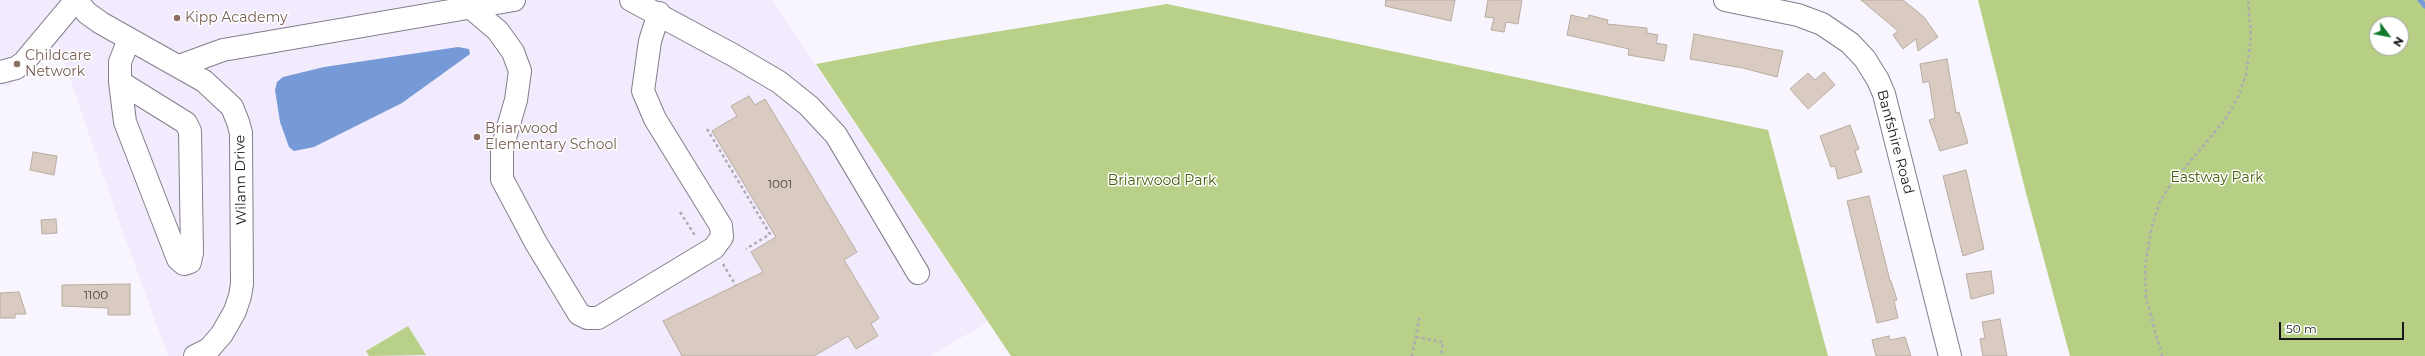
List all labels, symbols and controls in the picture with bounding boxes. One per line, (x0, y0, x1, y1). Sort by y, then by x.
place label: Kipp Academy (185, 10, 288, 26)
marker: Kipp Academy (172, 13, 182, 23)
north arrow (2369, 16, 2409, 56)
text: N (2390, 34, 2407, 49)
place label: Childcare Network (25, 48, 91, 80)
marker: Childcare Network (12, 59, 22, 69)
street label: Banfshire Road (1873, 88, 1917, 196)
place label: Briarwood Elementary School (485, 121, 617, 154)
marker: Briarwood Elementary School (472, 132, 482, 142)
street label: Wilann Drive (232, 135, 250, 225)
park label: Eastway Park (2170, 170, 2264, 186)
park label: Briarwood Park (1108, 173, 1216, 189)
house number: 1001 (768, 177, 792, 191)
house number: 1100 (84, 288, 108, 302)
scale bar (2281, 314, 2406, 340)
text: 50 m (2286, 321, 2317, 336)

